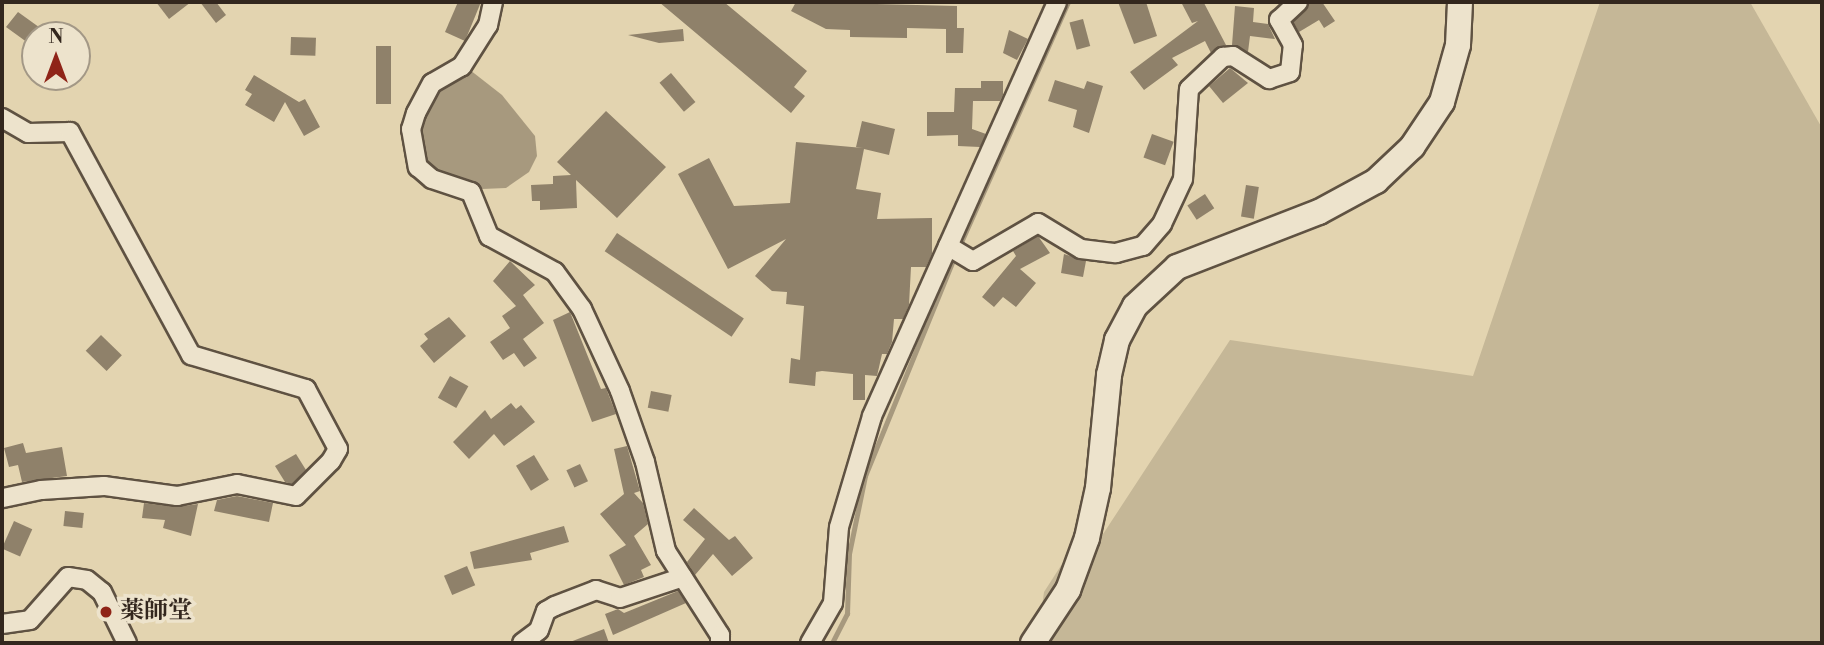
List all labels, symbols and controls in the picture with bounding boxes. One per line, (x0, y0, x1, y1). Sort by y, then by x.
north arrow (21, 21, 91, 91)
text: N (48, 25, 64, 49)
place label: 薬師堂 (120, 598, 192, 626)
marker: 薬師堂 (98, 604, 114, 620)

